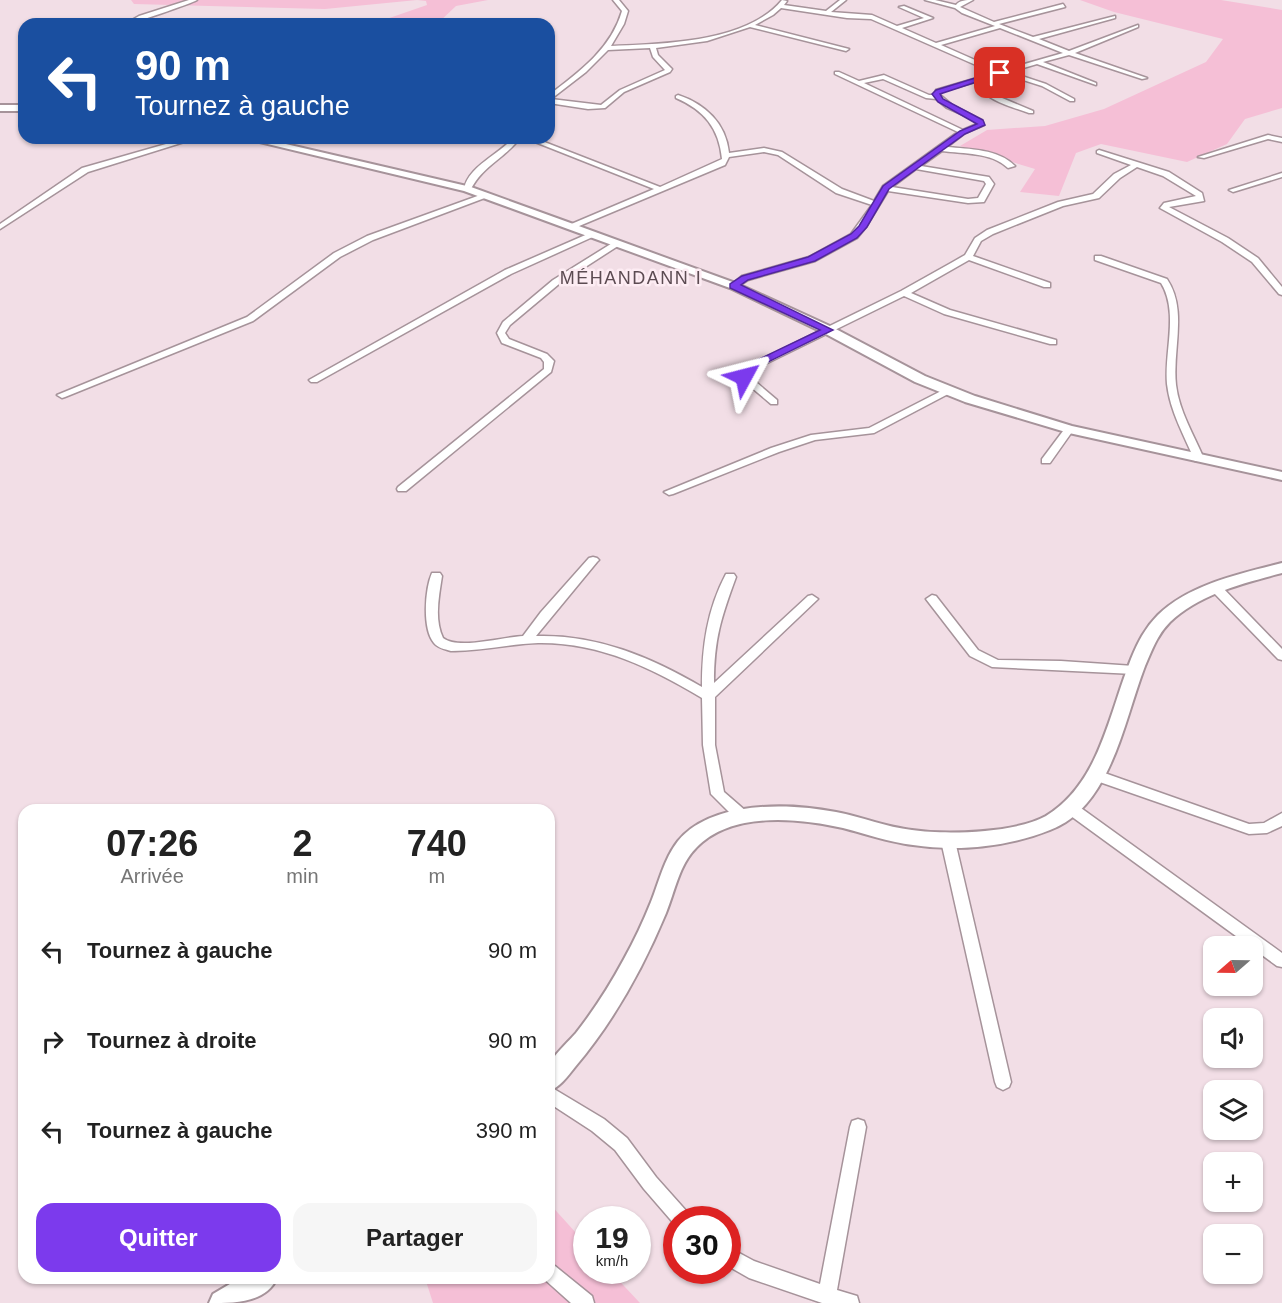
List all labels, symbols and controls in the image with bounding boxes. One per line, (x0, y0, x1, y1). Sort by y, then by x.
icon: left (36, 42, 114, 120)
text: 90 m (135, 42, 231, 89)
pin (974, 47, 1025, 98)
icon: arrive (983, 56, 1016, 89)
text: Tournez à gauche (135, 91, 350, 121)
district label: MÉHANDANN I (560, 268, 702, 288)
position arrow (712, 345, 776, 409)
text: 07:26 (106, 823, 198, 864)
text: 2 (292, 823, 312, 864)
text: 740 (407, 823, 467, 864)
text: Arrivée (121, 865, 184, 887)
text: min (286, 865, 319, 887)
text: m (428, 865, 445, 887)
icon: left (36, 935, 69, 968)
north arrow (1203, 936, 1263, 996)
map controls (1203, 936, 1263, 1284)
text: Tournez à gauche (87, 938, 272, 963)
text: 90 m (488, 938, 537, 963)
button: sound (1203, 1008, 1263, 1068)
icon: right (36, 1025, 69, 1058)
text: Tournez à droite (87, 1028, 257, 1053)
text: 90 m (488, 1028, 537, 1053)
button: layers (1203, 1080, 1263, 1140)
icon: left (36, 1115, 69, 1148)
text: Tournez à gauche (87, 1118, 272, 1143)
text: 390 m (476, 1118, 537, 1143)
button: + (1203, 1152, 1263, 1212)
button: Quitter (36, 1203, 281, 1272)
button: Partager (293, 1203, 537, 1272)
speed limit sign: 30 (663, 1206, 741, 1284)
text: 19 (595, 1221, 629, 1254)
button: − (1203, 1224, 1263, 1284)
text: km/h (596, 1252, 628, 1269)

